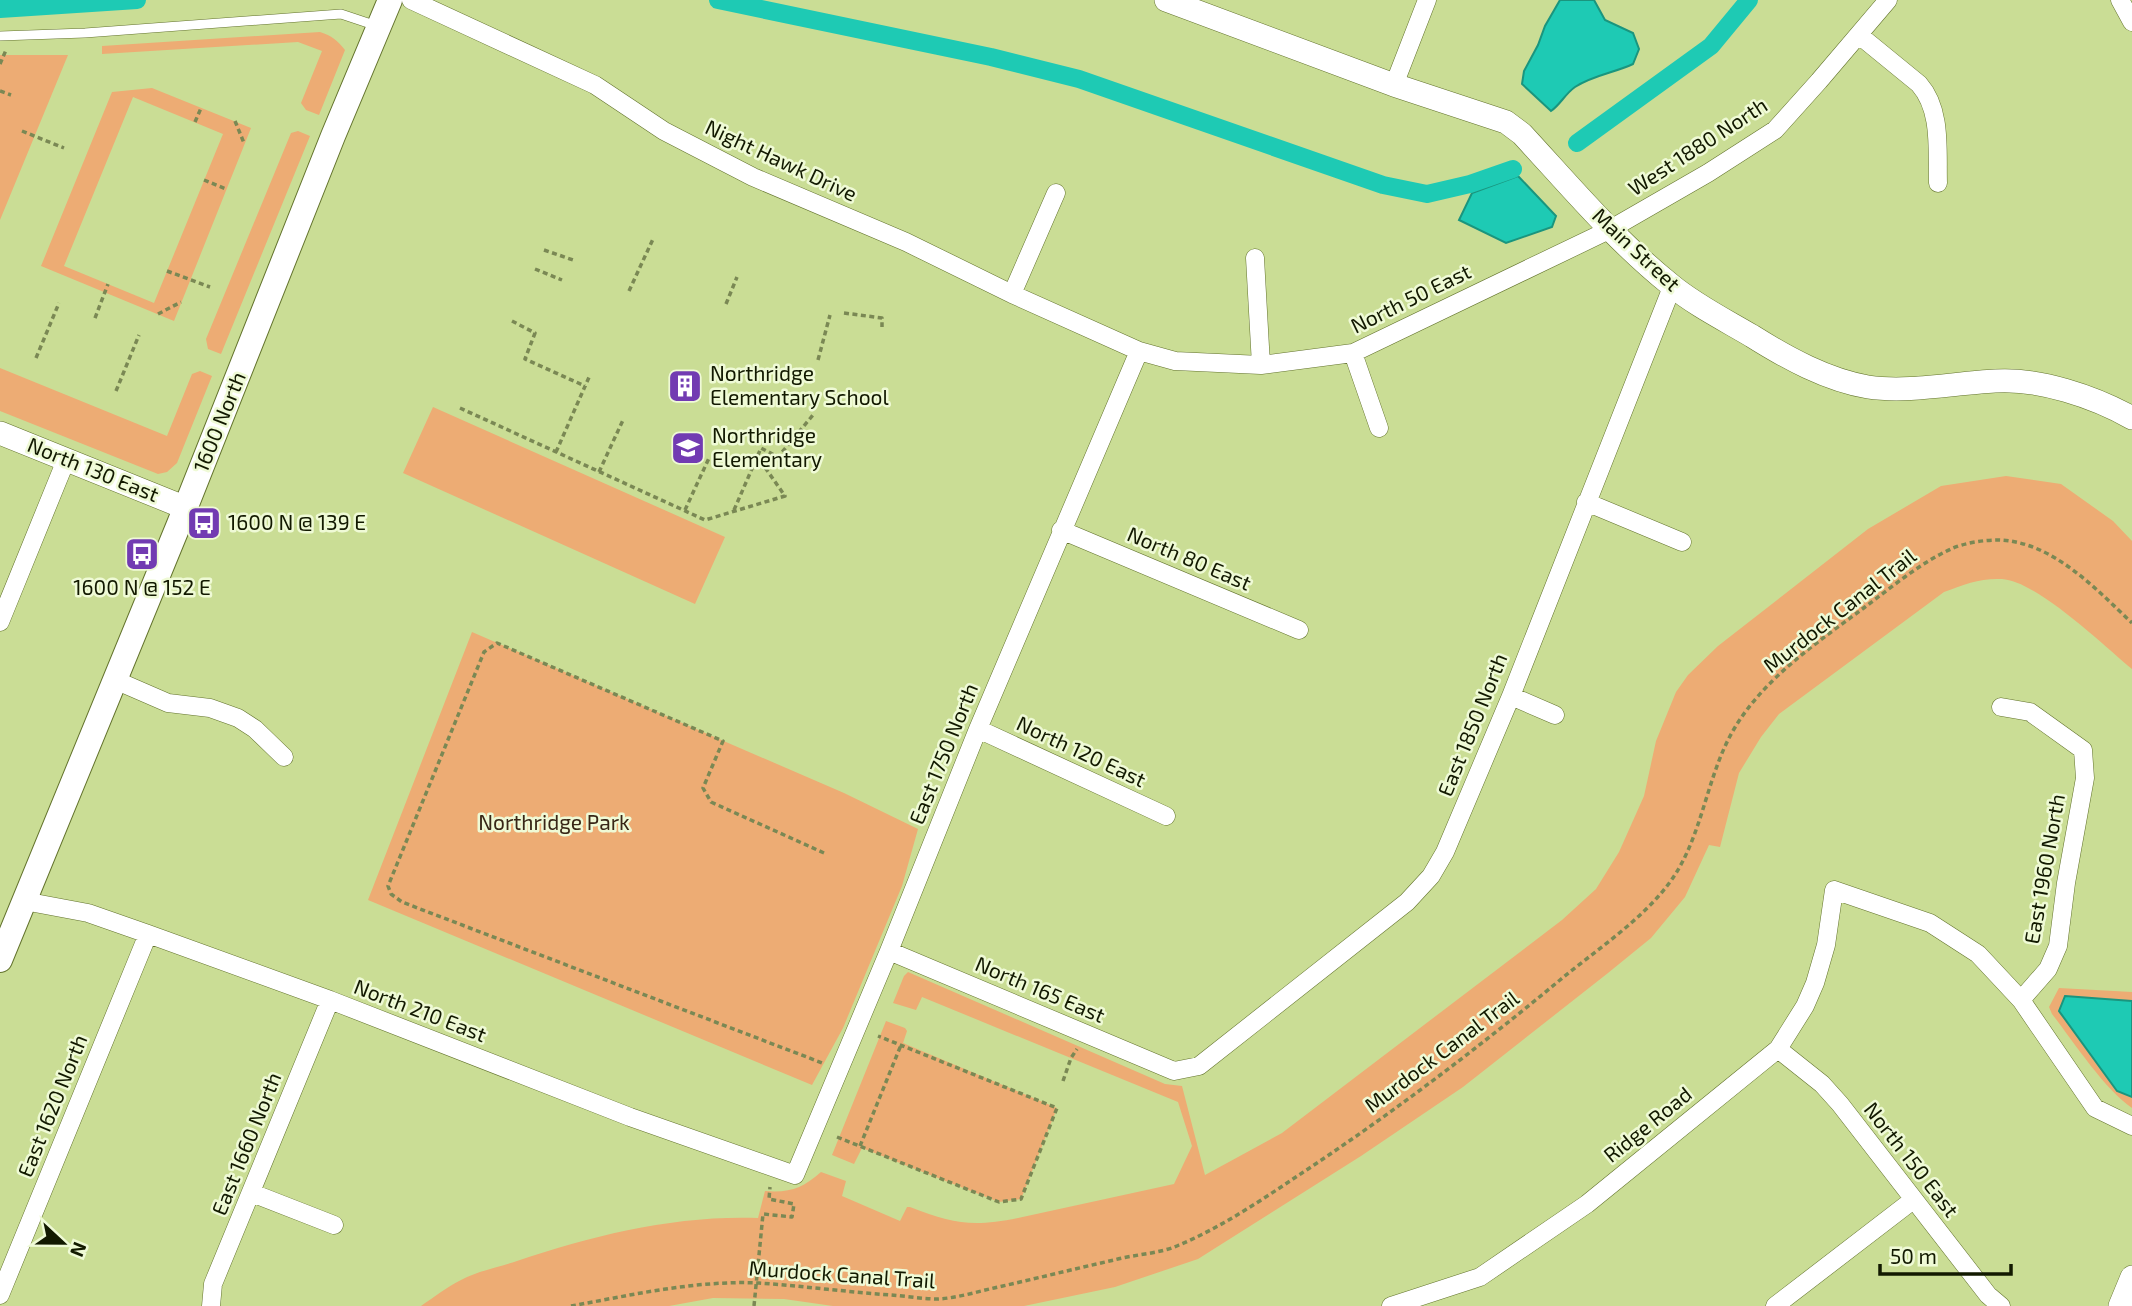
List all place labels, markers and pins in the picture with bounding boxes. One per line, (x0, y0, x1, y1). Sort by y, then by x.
place label: Northridge Elementary School (710, 360, 890, 409)
building icon: Northridge Elementary School (666, 367, 704, 405)
place label: Northridge Elementary (712, 422, 822, 471)
school or university icon: Northridge Elementary (669, 429, 707, 467)
bus stop icon: 1600 N @ 139 E (185, 504, 223, 542)
place label: 1600 N @ 139 E (228, 509, 366, 534)
bus stop icon: 1600 N @ 152 E (123, 535, 161, 573)
place label: 1600 N @ 152 E (73, 574, 211, 599)

